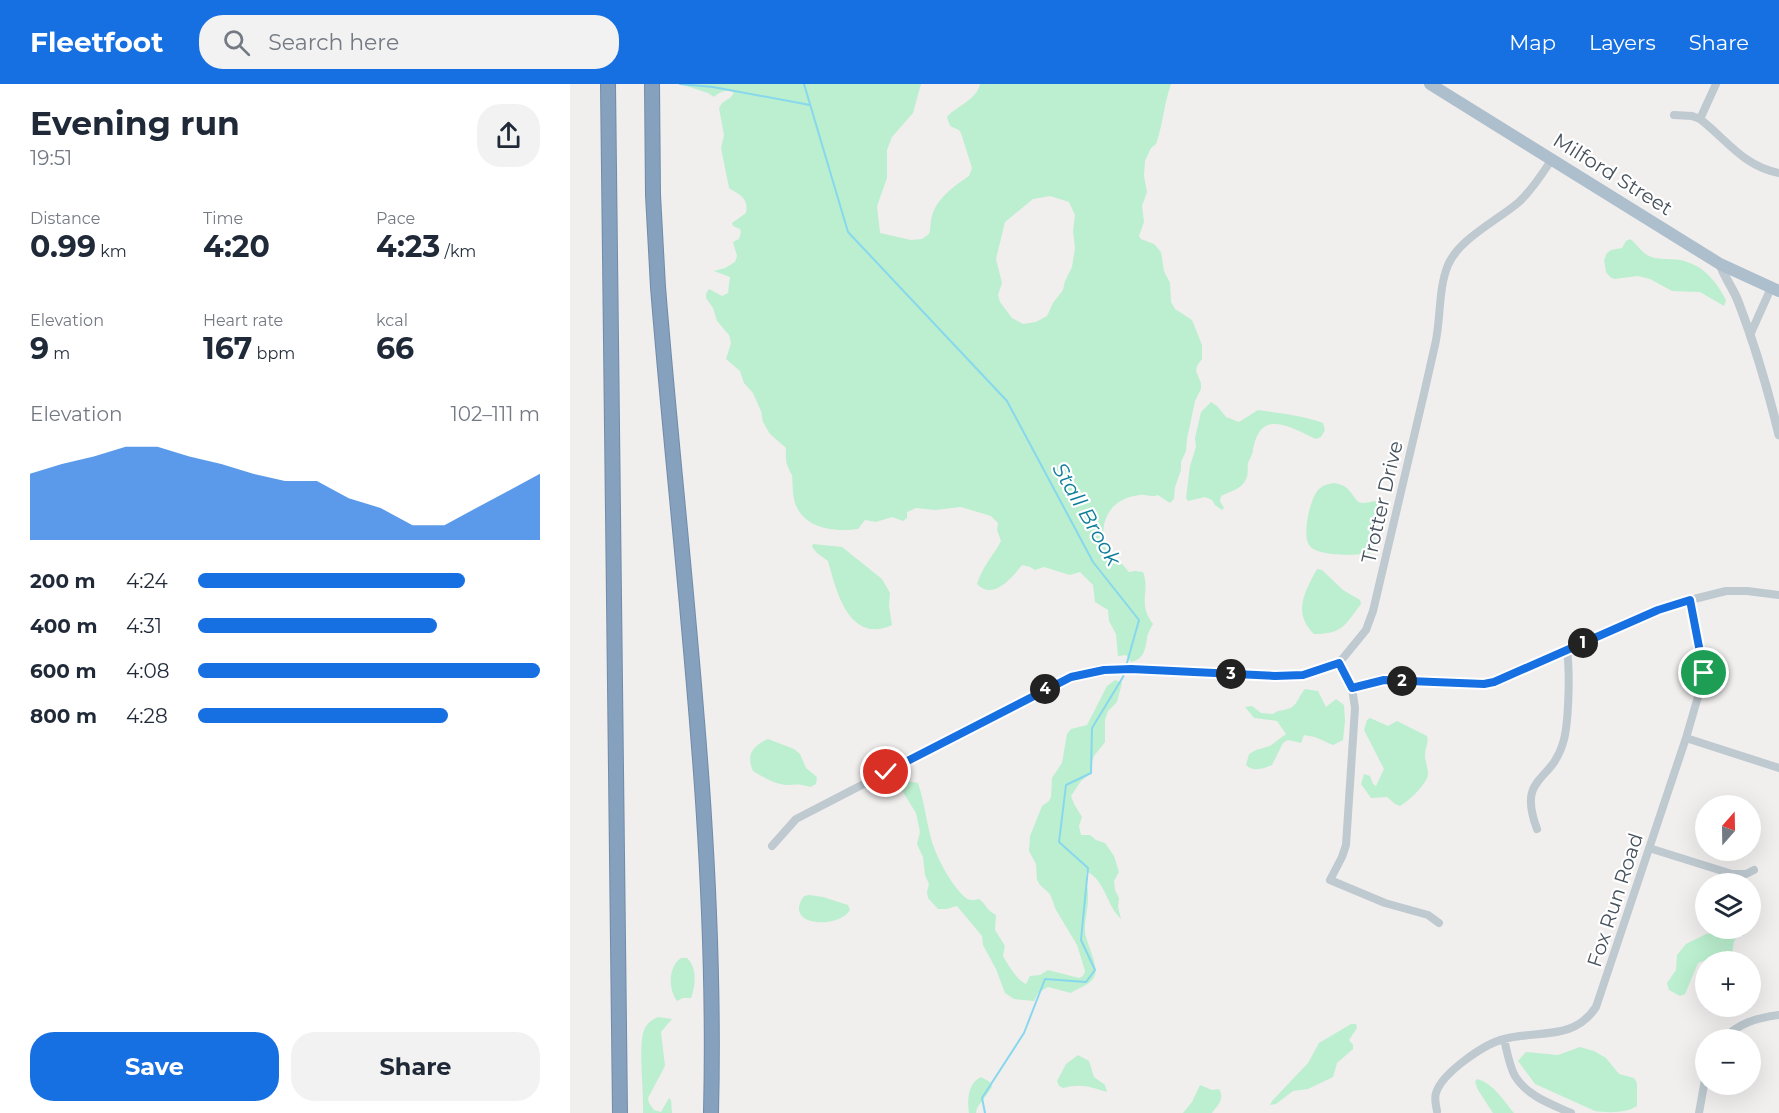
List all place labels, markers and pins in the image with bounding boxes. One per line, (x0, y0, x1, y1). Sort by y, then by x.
pin: 1 (1568, 628, 1598, 658)
pin (1678, 647, 1729, 698)
pin: 3 (1216, 659, 1246, 689)
pin: 2 (1387, 666, 1417, 696)
pin: 4 (1030, 674, 1060, 704)
pin (860, 746, 911, 797)

